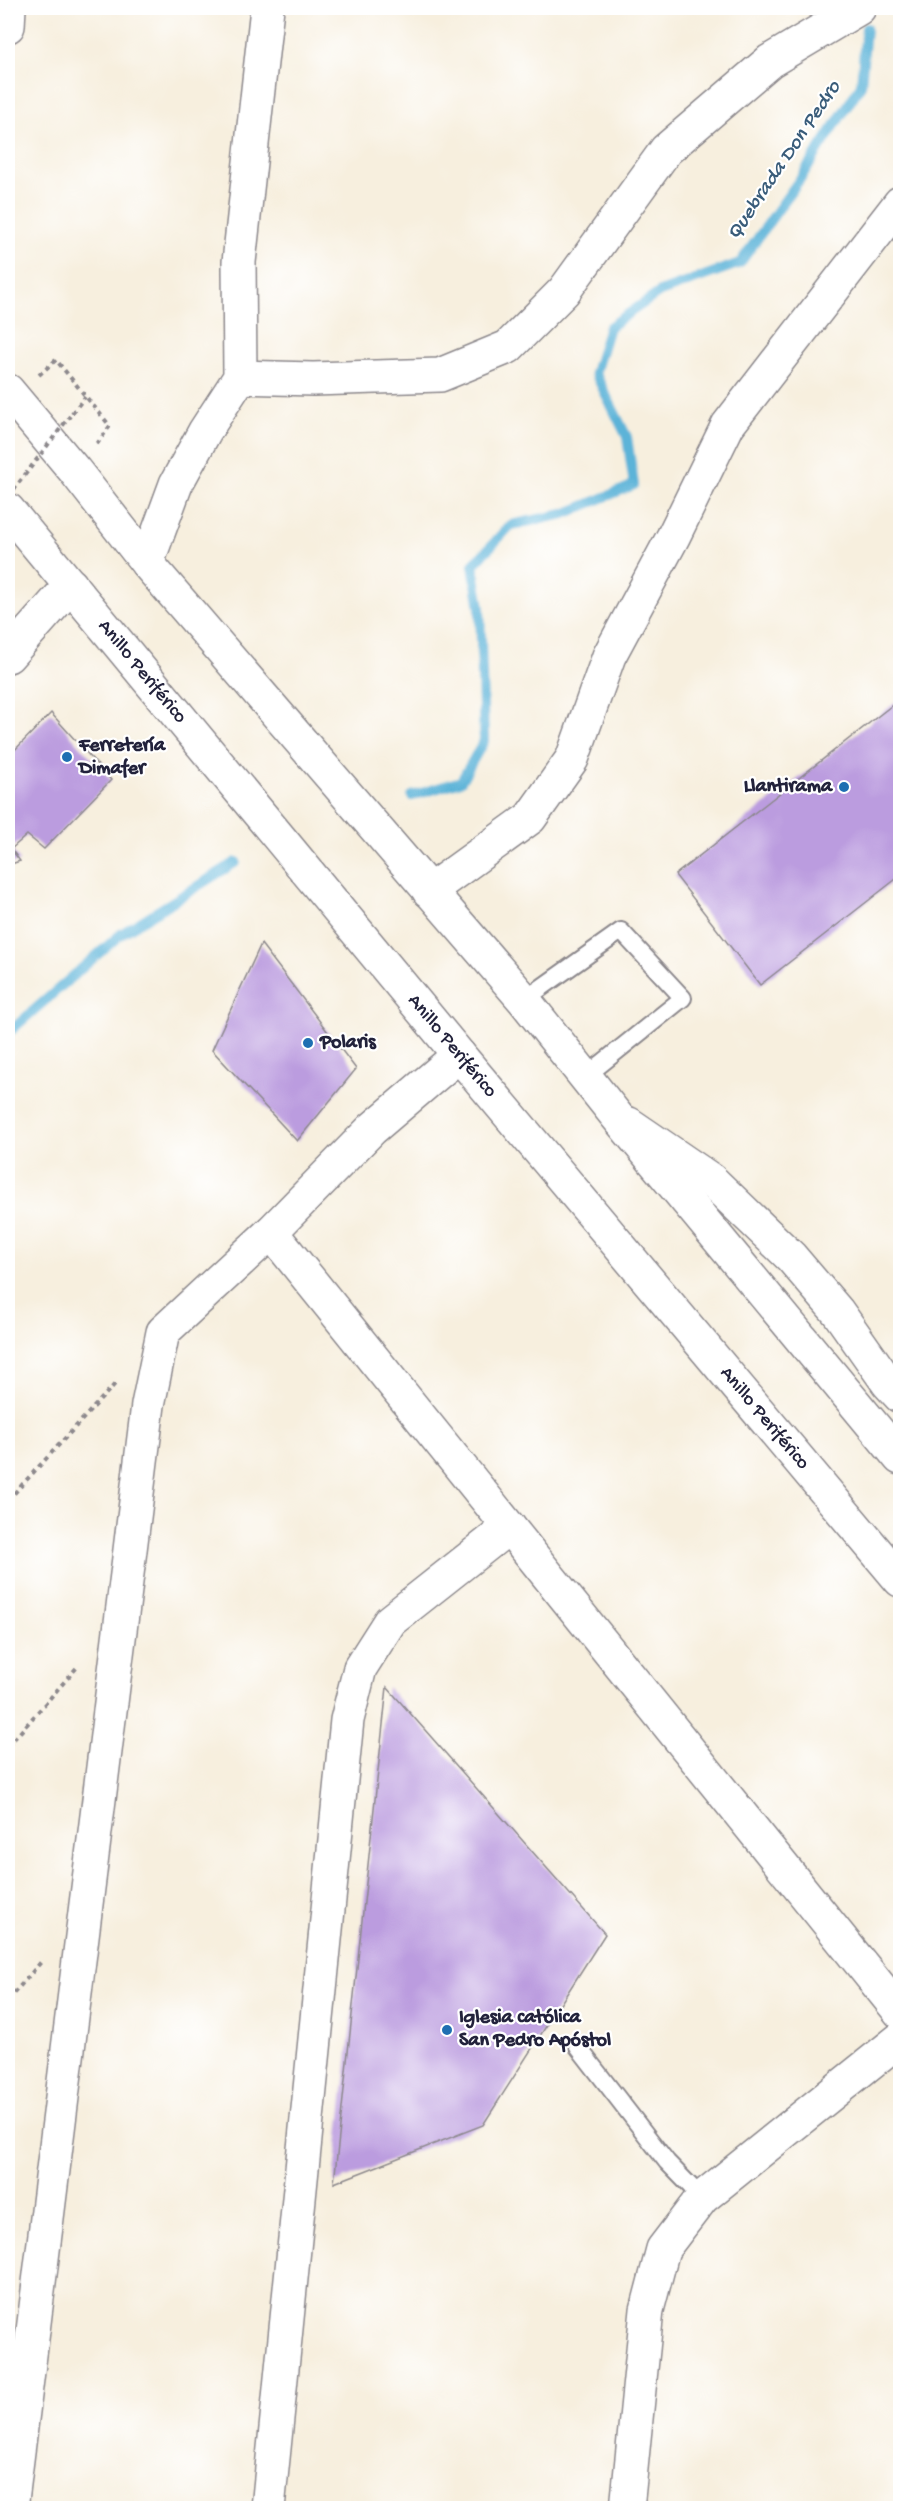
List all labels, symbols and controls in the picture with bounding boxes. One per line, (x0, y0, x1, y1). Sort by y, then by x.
water label: Quebrada Don Pedro (722, 76, 848, 245)
street label: Anillo Periférico (92, 615, 191, 728)
place label: Ferretería Dimafer (77, 735, 166, 781)
marker: Ferretería Dimafer (60, 750, 74, 764)
place label: Llantirama (744, 776, 833, 799)
marker: Llantirama (837, 780, 851, 794)
street label: Anillo Periférico (402, 990, 501, 1102)
place label: Polaris (319, 1032, 377, 1055)
marker: Polaris (301, 1036, 315, 1050)
street label: Anillo Periférico (714, 1362, 814, 1475)
place label: Iglesia católica San Pedro Apóstol (459, 2007, 612, 2053)
marker: Iglesia católica San Pedro Apóstol (440, 2023, 454, 2037)

